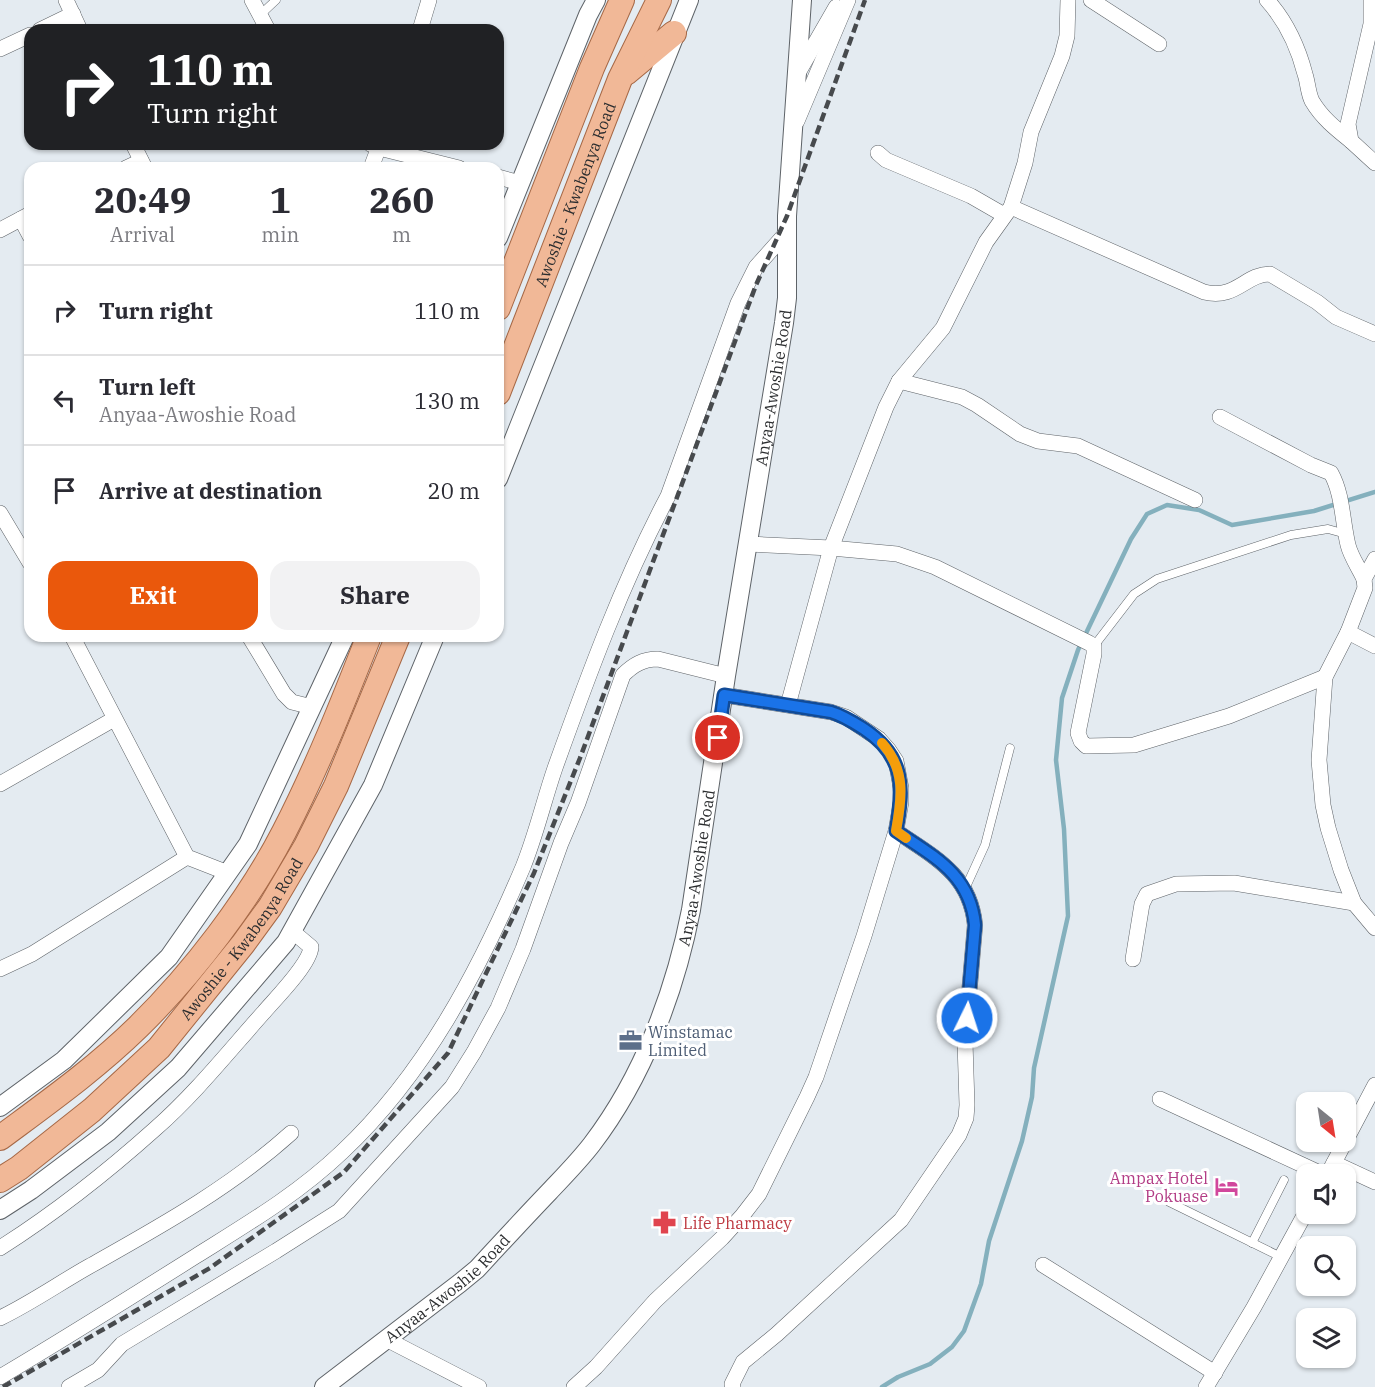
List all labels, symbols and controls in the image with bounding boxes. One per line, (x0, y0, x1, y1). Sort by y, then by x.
text: 110 m (147, 42, 273, 97)
icon: right (48, 48, 126, 126)
text: Turn right (147, 95, 278, 130)
street label: Awoshie - Kwabenya Road (530, 99, 620, 290)
text: 20:49 (94, 176, 191, 223)
text: 1 (269, 176, 291, 223)
text: 260 (369, 176, 434, 223)
text: Arrival (110, 221, 175, 248)
text: min (261, 221, 299, 248)
text: m (392, 221, 411, 248)
icon: right (48, 294, 81, 327)
text: Turn right (99, 296, 213, 325)
text: 110 m (414, 296, 480, 325)
street label: Anyaa-Awoshie Road (751, 308, 796, 467)
text: Turn left (99, 372, 195, 401)
icon: left (48, 384, 81, 417)
text: 130 m (414, 386, 480, 415)
text: Anyaa-Awoshie Road (99, 401, 296, 428)
icon: arrive (48, 474, 81, 507)
text: Arrive at destination (99, 476, 322, 505)
text: 20 m (428, 476, 480, 505)
button: Exit (48, 561, 258, 630)
button: Share (270, 561, 480, 630)
pin (692, 712, 743, 763)
icon: arrive (701, 721, 734, 754)
street label: Anyaa-Awoshie Road (673, 788, 719, 948)
street label: Awoshie - Kwabenya Road (176, 854, 307, 1024)
position arrow (935, 986, 999, 1050)
place label: Winstamac Limited (648, 1022, 733, 1060)
office icon: Winstamac Limited (617, 1028, 643, 1054)
north arrow (1296, 1092, 1356, 1152)
map controls (1296, 1092, 1356, 1368)
button: sound (1296, 1164, 1356, 1224)
place label: Ampax Hotel Pokuase (1110, 1168, 1208, 1206)
hotel icon: Ampax Hotel Pokuase (1213, 1174, 1239, 1200)
pharmacy icon: Life Pharmacy (652, 1210, 678, 1236)
place label: Life Pharmacy (683, 1213, 792, 1233)
street label: Anyaa-Awoshie Road (381, 1230, 514, 1347)
button: search (1296, 1236, 1356, 1296)
button: layers (1296, 1308, 1356, 1368)

